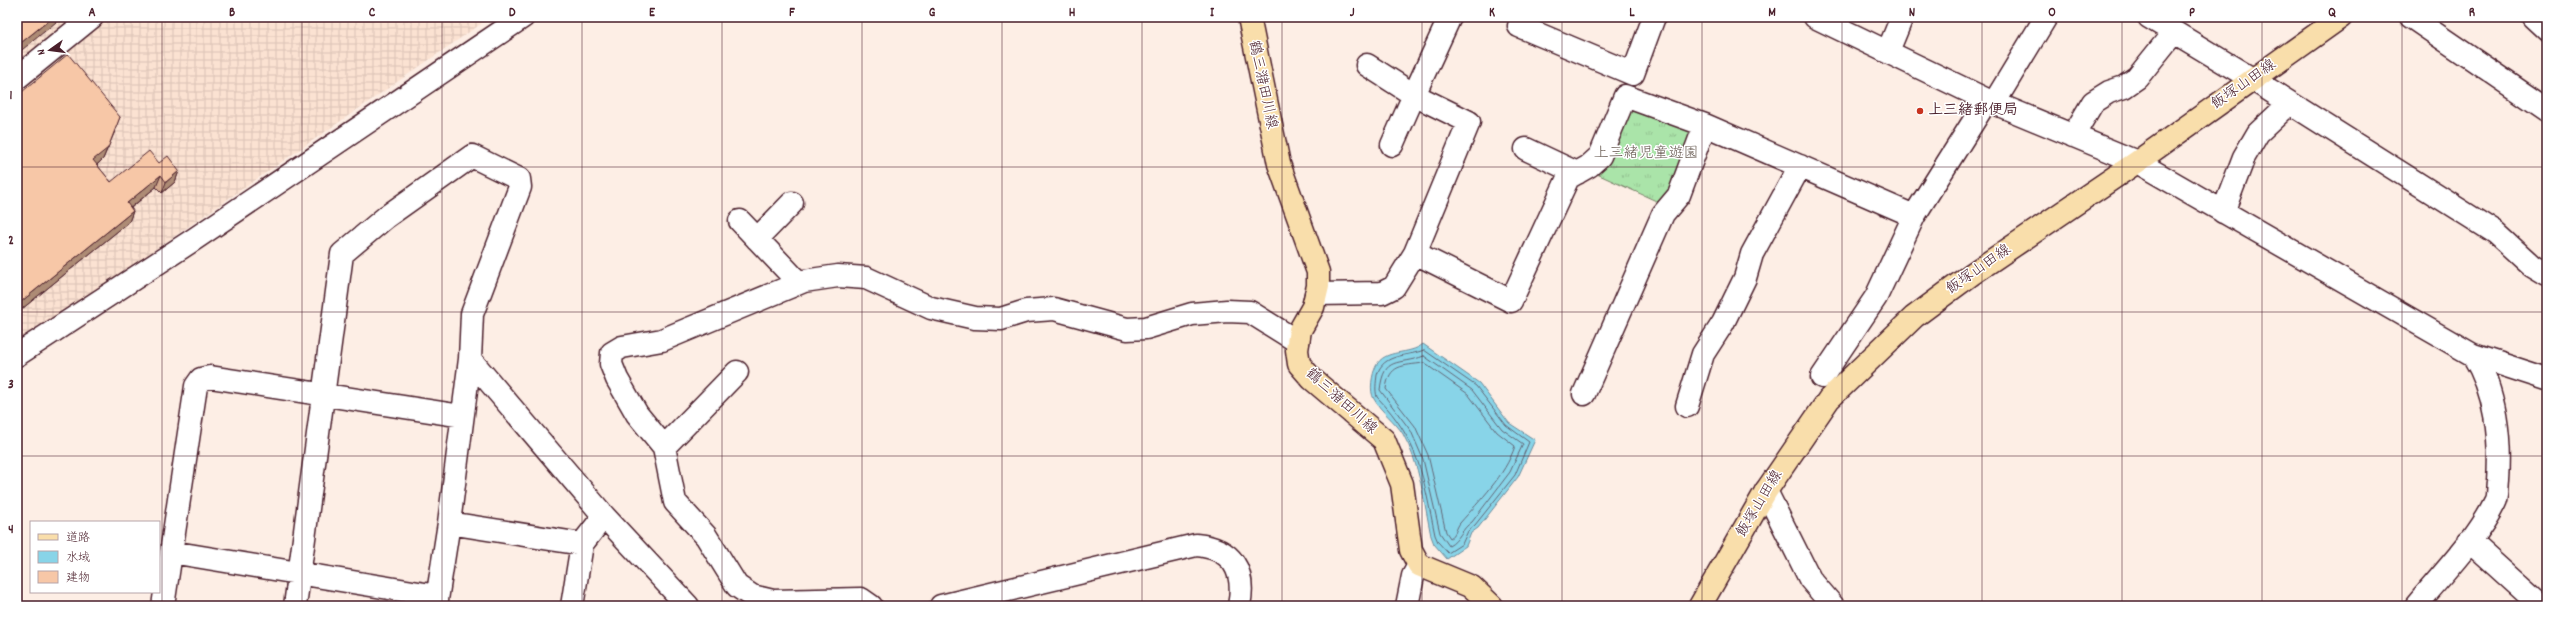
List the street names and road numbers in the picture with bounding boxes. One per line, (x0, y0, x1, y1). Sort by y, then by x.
street label: 鶴三潴田川線 (1242, 39, 1282, 131)
street label: 飯塚山田線 (2207, 54, 2281, 116)
street label: 飯塚山田線 (1942, 239, 2016, 301)
street label: 鶴三潴田川線 (1300, 364, 1382, 440)
street label: 飯塚山田線 (1731, 466, 1789, 542)

